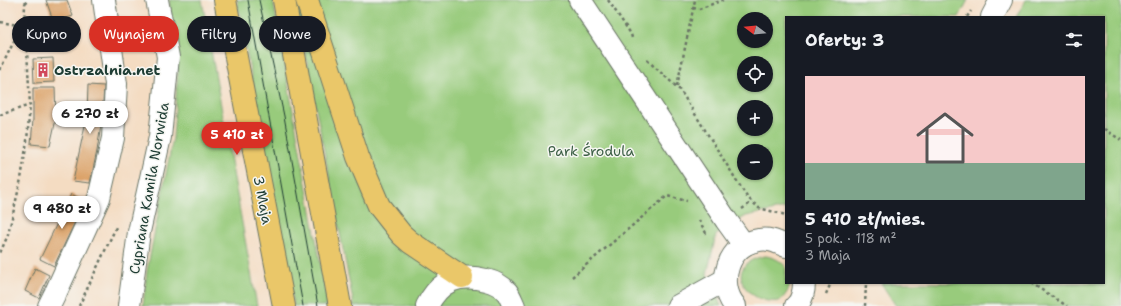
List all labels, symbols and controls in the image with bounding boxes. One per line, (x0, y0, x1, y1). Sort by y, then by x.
north arrow (737, 12, 773, 48)
map controls (737, 12, 773, 180)
chip: Kupno (12, 16, 81, 52)
chip: Wynajem (89, 16, 179, 52)
chip: Filtry (187, 16, 251, 52)
chip: Nowe (259, 16, 326, 52)
text: Oferty: 3 (805, 29, 884, 51)
icon: filters (1063, 29, 1085, 51)
button: locate (737, 56, 773, 92)
place label: Ostrzalnia.net (54, 61, 161, 79)
building icon: Ostrzalnia.net (35, 62, 51, 78)
street label: Cypriana Kamila Norwida (125, 100, 173, 275)
button: + (737, 100, 773, 136)
pin: 6 270 zł (49, 101, 131, 135)
icon: home (909, 102, 981, 174)
text: 6 270 zł (61, 105, 119, 122)
pin: 5 410 zł (196, 122, 278, 156)
text: 5 410 zł (210, 126, 264, 143)
park label: Park Środula (548, 142, 634, 160)
button: − (737, 144, 773, 180)
street label: 3 Maja (249, 174, 277, 226)
pin: 9 480 zł (21, 196, 103, 230)
text: 9 480 zł (33, 200, 91, 217)
text: 5 410 zł/mies. (805, 208, 925, 230)
text: 5 pok. · 118 m² (805, 230, 896, 247)
text: 3 Maja (805, 247, 850, 264)

